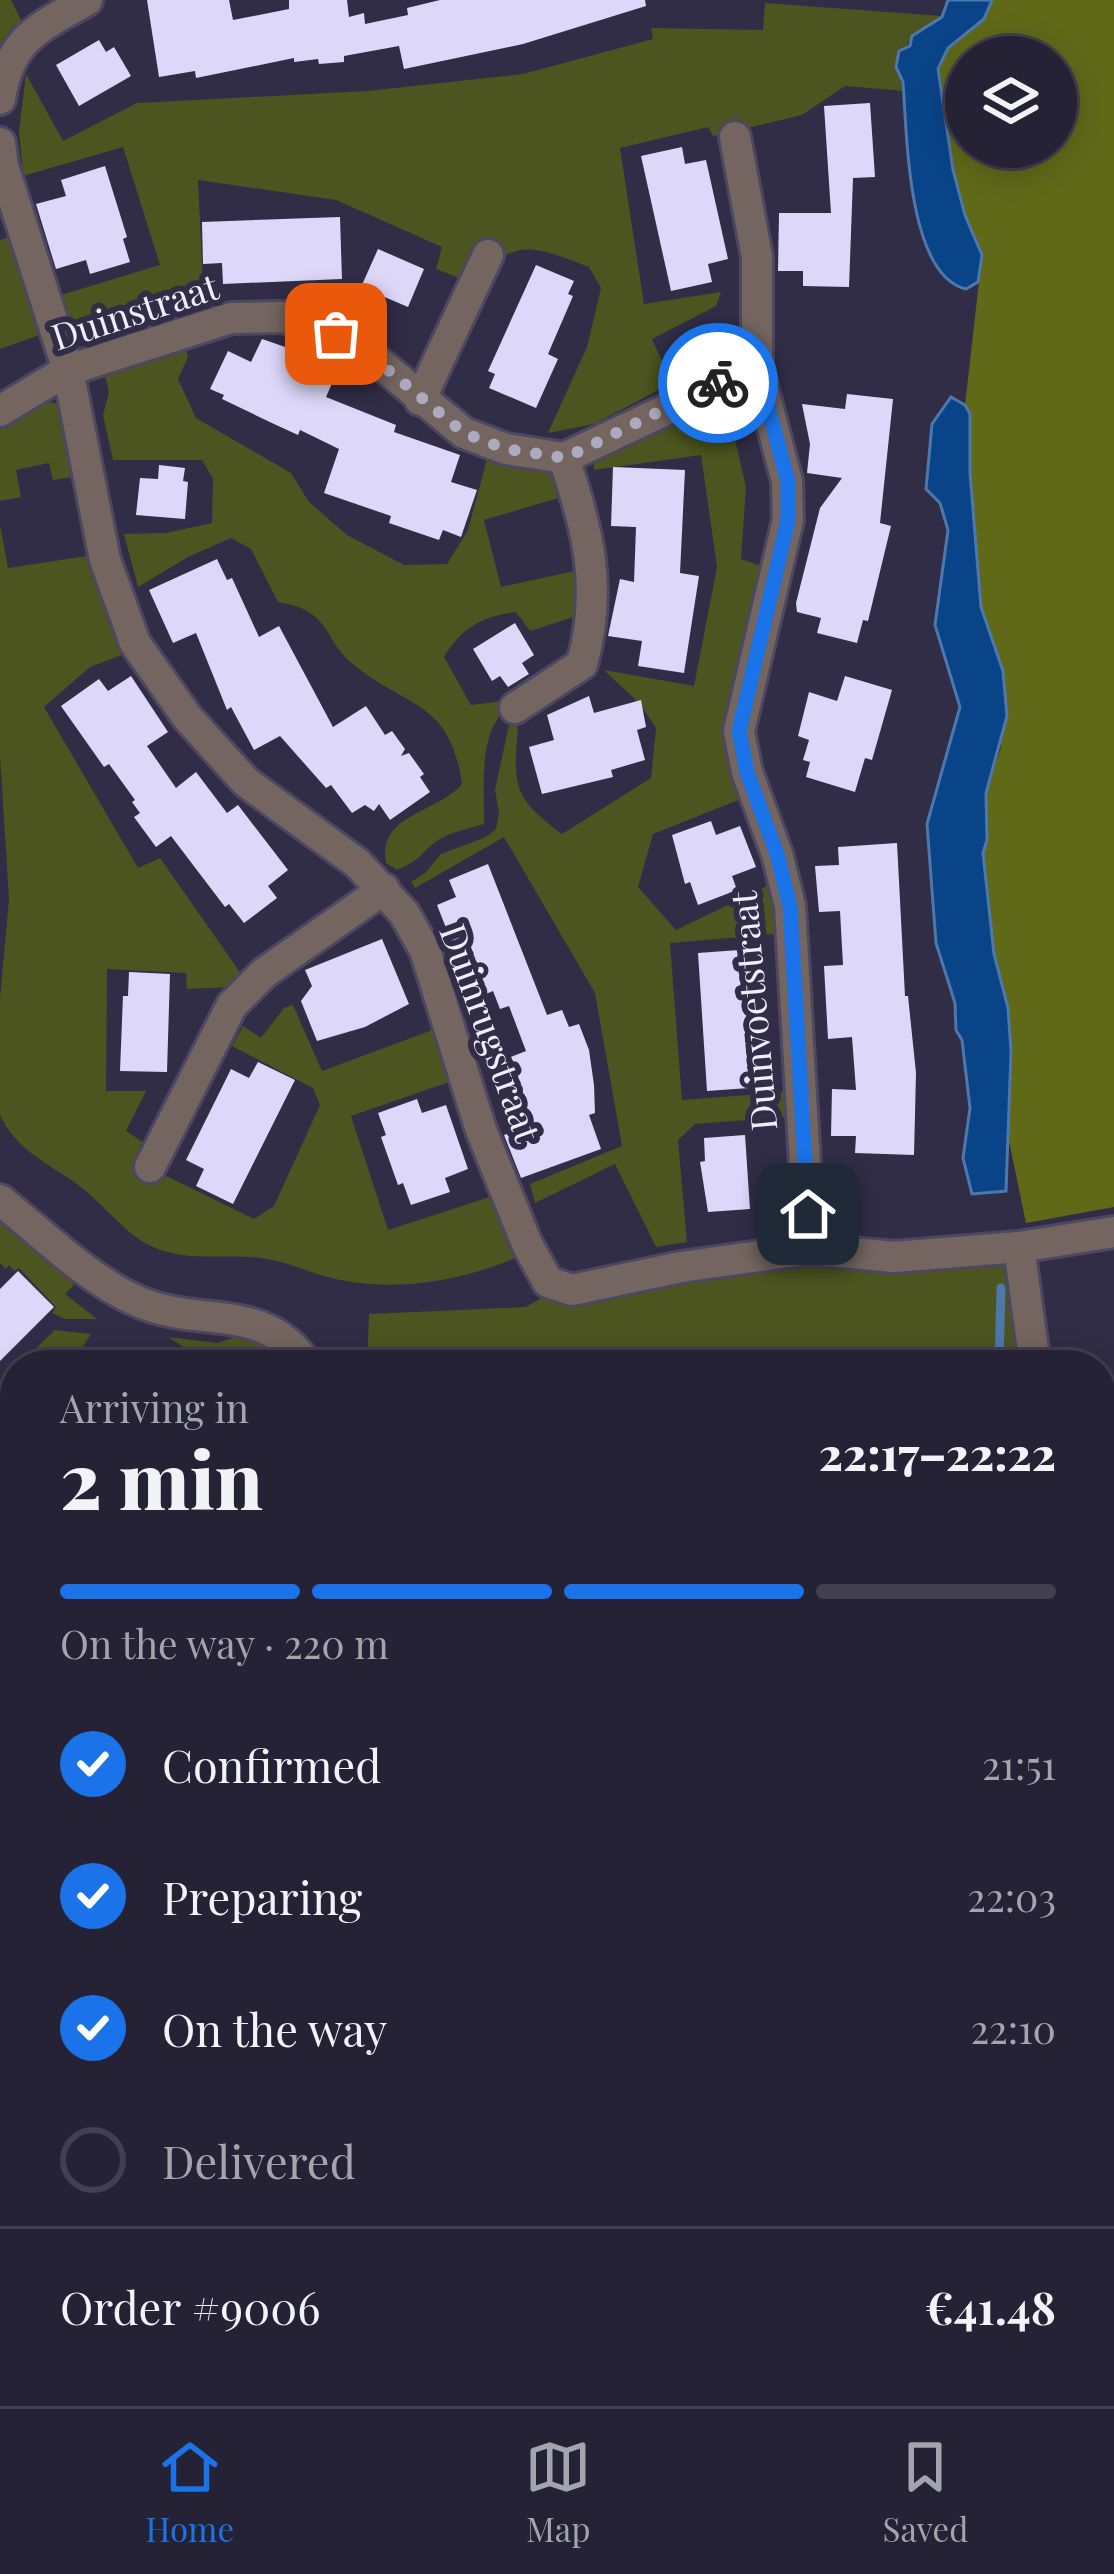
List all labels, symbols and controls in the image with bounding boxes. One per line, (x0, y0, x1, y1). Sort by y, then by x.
map controls (945, 36, 1077, 168)
button: layers (945, 36, 1077, 168)
street label: Duinstraat (45, 260, 225, 360)
pin (285, 283, 387, 385)
icon: bag (303, 301, 369, 367)
courier (658, 323, 778, 443)
icon: bike (685, 350, 751, 416)
street label: Duinvoetstraat (718, 888, 786, 1133)
street label: Duinrugstraat (430, 917, 554, 1149)
pin (757, 1163, 859, 1265)
icon: home (775, 1181, 841, 1247)
text: Arriving in (60, 1381, 249, 1433)
text: 22:17–22:22 (819, 1422, 1056, 1482)
text: 2 min (60, 1426, 263, 1530)
text: On the way · 220 m (60, 1617, 389, 1669)
icon: check (60, 1731, 126, 1797)
text: Confirmed (162, 1734, 381, 1794)
text: 21:51 (982, 1738, 1056, 1790)
icon: check (60, 1863, 126, 1929)
text: Preparing (162, 1866, 362, 1926)
text: 22:03 (967, 1870, 1056, 1922)
icon: check (60, 1995, 126, 2061)
text: On the way (162, 1998, 387, 2058)
text: 22:10 (970, 2002, 1056, 2054)
text: Delivered (162, 2130, 356, 2190)
text: Order #9006 (60, 2276, 321, 2336)
text: €41.48 (925, 2276, 1056, 2336)
tab: Home (146, 2434, 234, 2550)
tab: Map (525, 2434, 591, 2550)
tab: Saved (883, 2434, 968, 2550)

